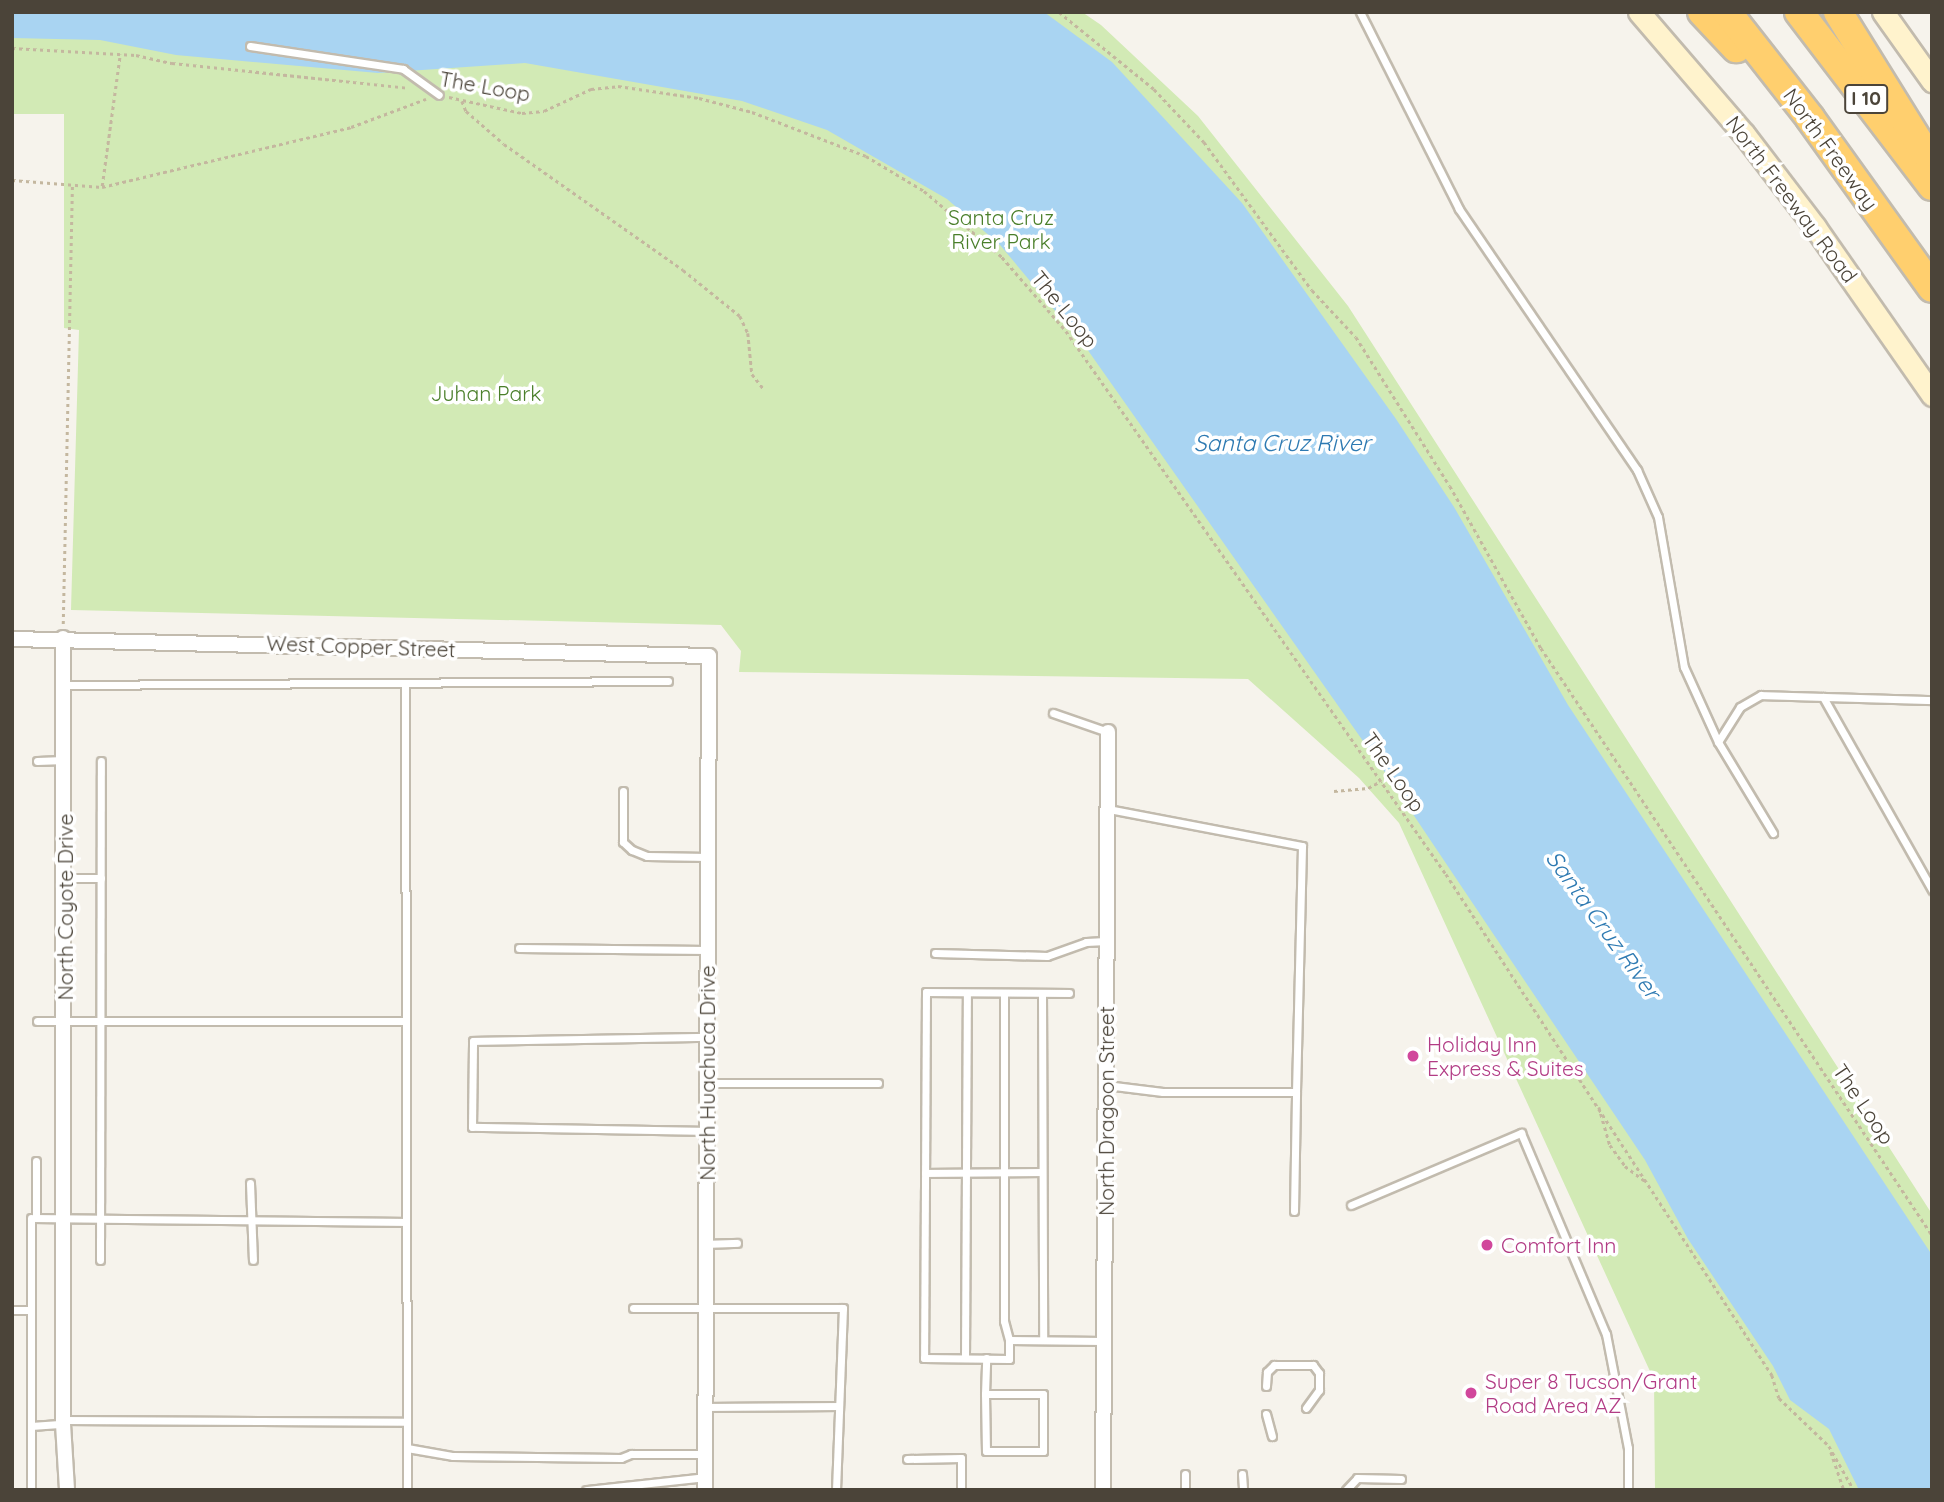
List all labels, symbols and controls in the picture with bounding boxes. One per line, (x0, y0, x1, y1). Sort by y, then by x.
street label: The Loop (438, 66, 532, 106)
street label: North Freeway (1778, 83, 1884, 215)
road number: I 10 (1843, 83, 1889, 114)
street label: North Freeway Road (1721, 111, 1863, 287)
park label: Santa Cruz River Park (948, 204, 1054, 254)
street label: The Loop (1026, 266, 1104, 352)
park label: Juhan Park (431, 380, 541, 406)
water label: Santa Cruz River (1194, 429, 1370, 457)
street label: West Copper Street (266, 630, 456, 662)
street label: The Loop (1357, 727, 1431, 817)
street label: North Coyote Drive (52, 814, 78, 1000)
water label: Santa Cruz River (1540, 845, 1666, 1005)
street label: North Huachuca Drive (694, 965, 720, 1181)
street label: North Dragoon Street (1093, 1006, 1119, 1216)
place label: Holiday Inn Express & Suites (1427, 1031, 1584, 1081)
marker: Holiday Inn Express & Suites (1405, 1048, 1421, 1064)
street label: The Loop (1828, 1059, 1900, 1149)
place label: Comfort Inn (1501, 1232, 1616, 1258)
marker: Comfort Inn (1479, 1237, 1495, 1253)
place label: Super 8 Tucson/Grant Road Area AZ (1485, 1368, 1697, 1418)
marker: Super 8 Tucson/Grant Road Area AZ (1463, 1385, 1479, 1401)

